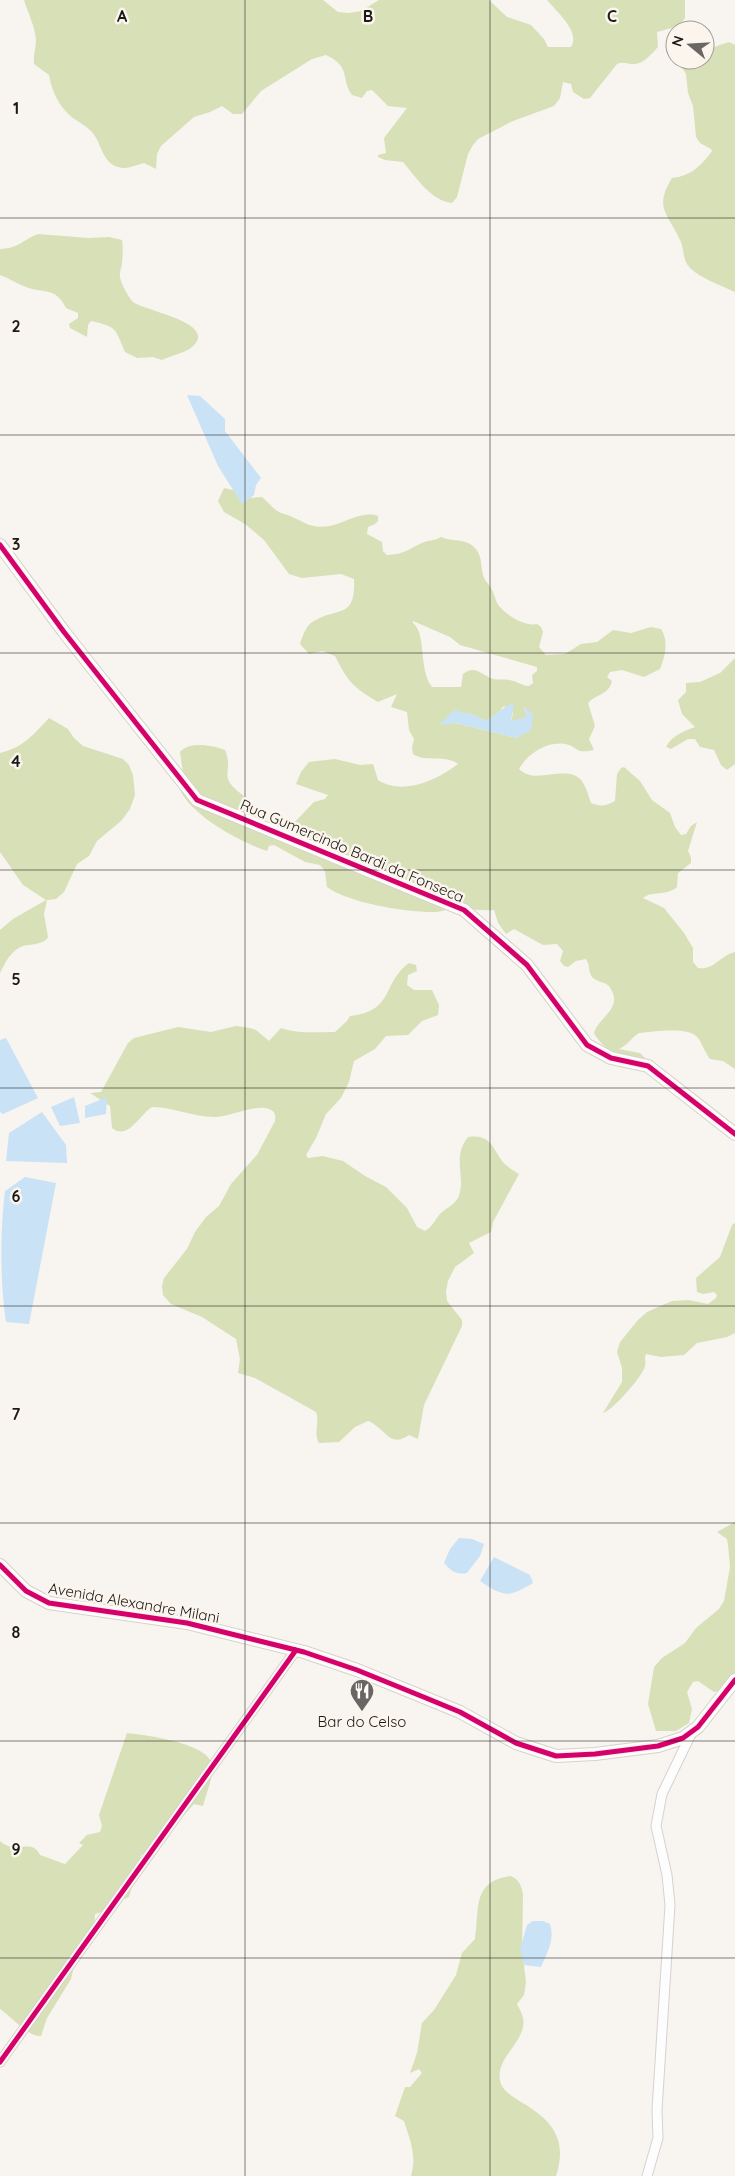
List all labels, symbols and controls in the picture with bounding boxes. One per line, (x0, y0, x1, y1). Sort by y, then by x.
text: A (117, 6, 128, 26)
text: B (363, 6, 373, 26)
text: C (607, 6, 617, 26)
north arrow (665, 20, 715, 70)
text: N (667, 33, 688, 49)
text: 1 (13, 98, 19, 118)
text: 2 (11, 316, 21, 336)
text: 3 (12, 534, 20, 554)
text: 4 (11, 751, 21, 771)
street label: Rua Gumercindo Bardi da Fonseca (237, 795, 467, 906)
text: 5 (11, 969, 21, 989)
text: 6 (12, 1186, 21, 1206)
text: 7 (12, 1404, 21, 1424)
street label: Avenida Alexandre Milani (47, 1578, 221, 1627)
text: 8 (12, 1622, 21, 1642)
restaurant icon: Bar do Celso (349, 1678, 375, 1712)
place label: Bar do Celso (318, 1712, 406, 1731)
text: 9 (11, 1839, 21, 1859)

